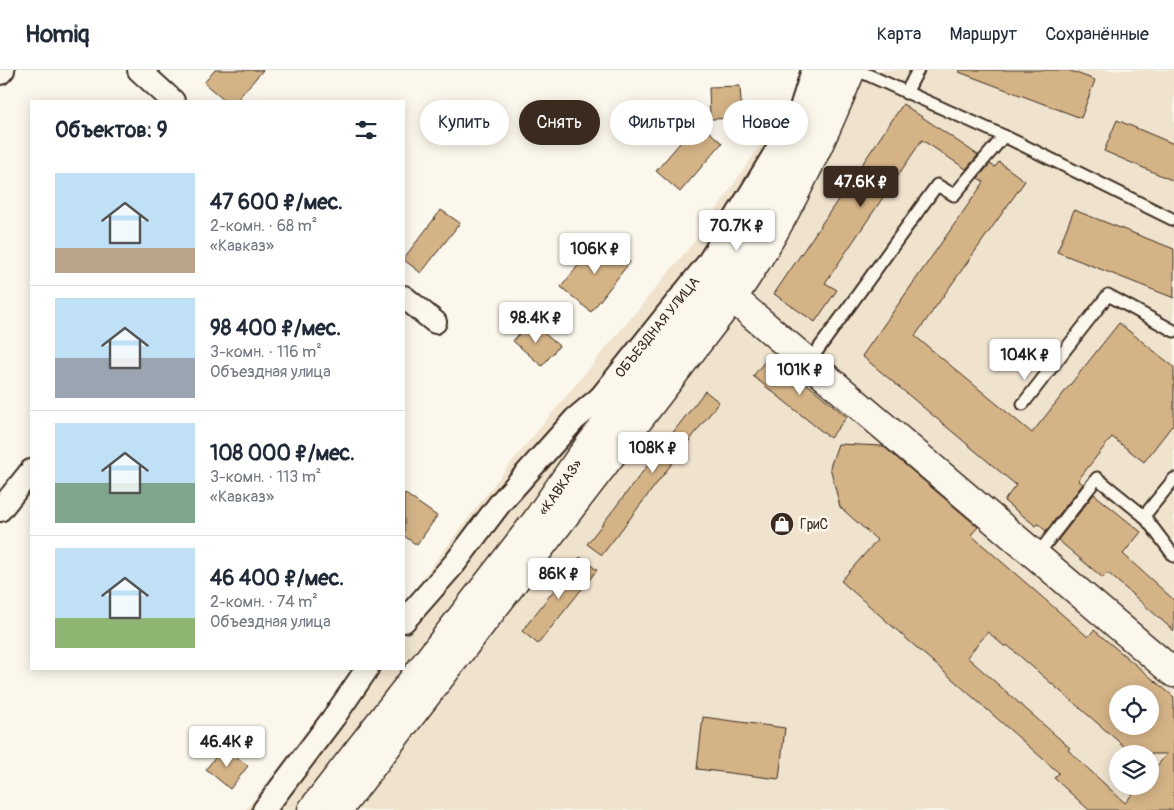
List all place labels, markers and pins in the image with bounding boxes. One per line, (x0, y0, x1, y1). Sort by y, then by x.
pin: 47.6K ₽ (815, 166, 907, 208)
pin: 70.7K ₽ (691, 210, 783, 252)
pin: 106K ₽ (554, 232, 636, 275)
pin: 98.4K ₽ (490, 302, 582, 344)
pin: 104K ₽ (984, 338, 1066, 381)
pin: 101K ₽ (759, 354, 841, 396)
pin: 108K ₽ (612, 432, 694, 474)
shop icon: ГриС (769, 511, 795, 537)
place label: ГриС (800, 516, 829, 533)
pin: 86K ₽ (524, 558, 594, 600)
pin: 46.4K ₽ (181, 726, 273, 768)

